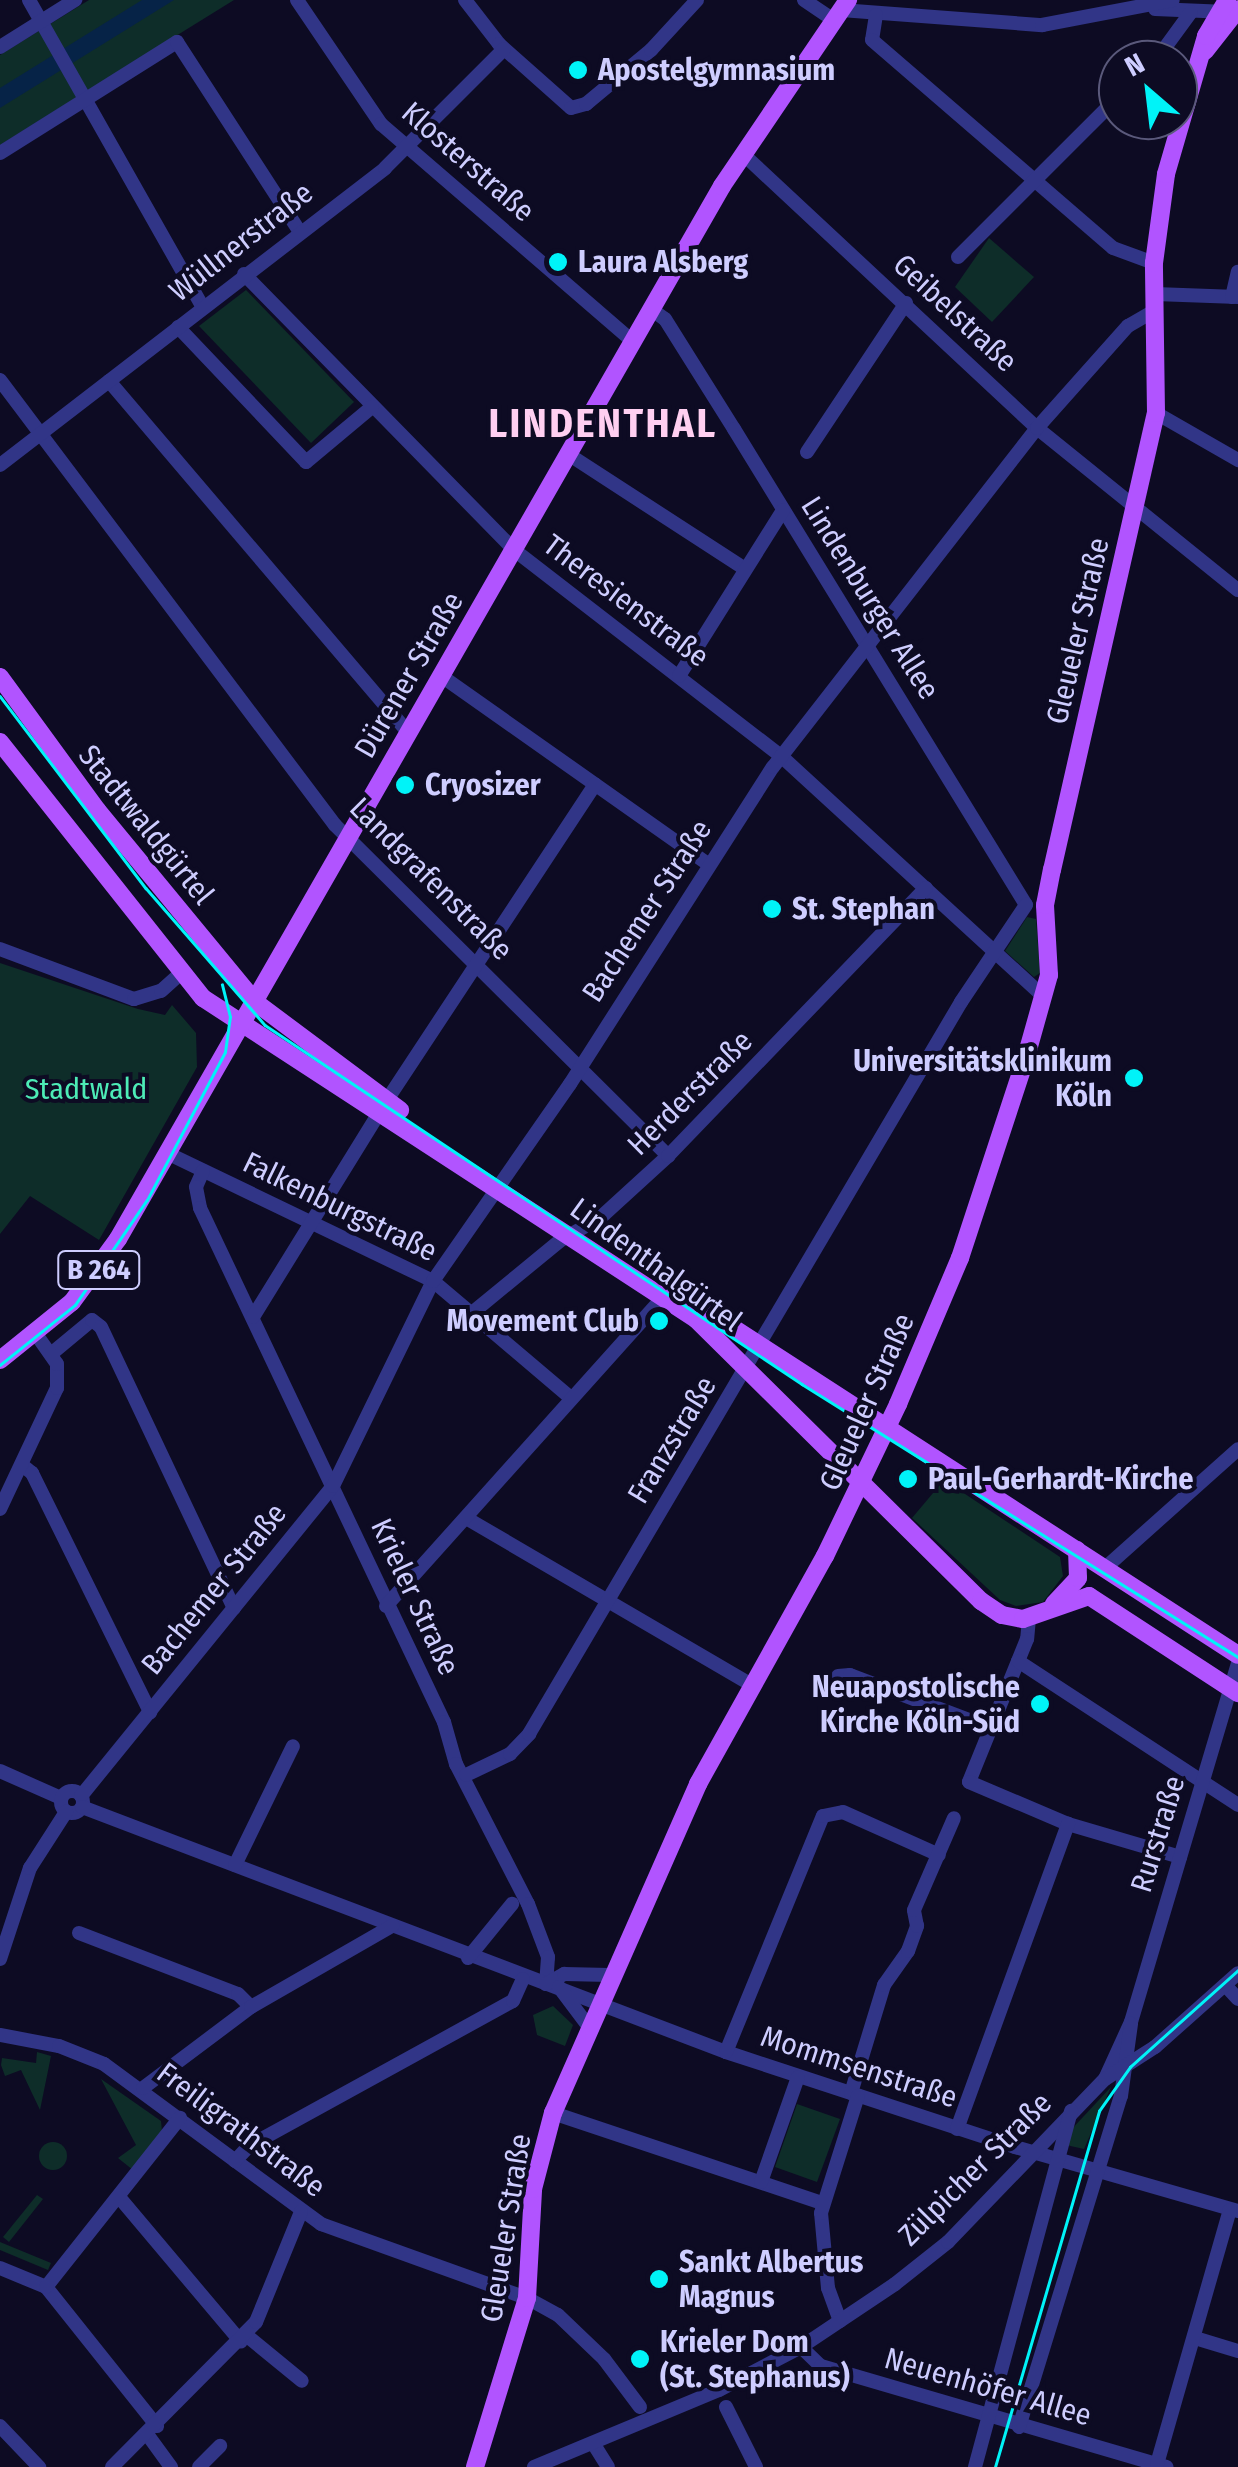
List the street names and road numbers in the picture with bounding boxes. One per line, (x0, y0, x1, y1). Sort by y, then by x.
street label: Klosterstraße (394, 95, 542, 229)
street label: Wüllnerstraße (162, 175, 320, 309)
street label: Geibelstraße (886, 247, 1024, 379)
street label: Lindenburger Allee (793, 490, 947, 706)
street label: Theresienstraße (536, 527, 716, 675)
street label: Gleueler Straße (1039, 534, 1117, 728)
street label: Dürener Straße (347, 586, 471, 764)
street label: Stadtwaldgürtel (71, 738, 221, 912)
street label: Landgrafenstraße (342, 790, 520, 968)
street label: Bachemer Straße (575, 813, 719, 1009)
street label: Herderstraße (620, 1023, 760, 1163)
street label: Falkenburgstraße (237, 1145, 443, 1269)
street label: Lindenthalgürtel (563, 1191, 749, 1339)
road number: B 264 (56, 1247, 142, 1293)
street label: Gleueler Straße (812, 1308, 922, 1496)
street label: Franzstraße (620, 1370, 724, 1510)
street label: Bachemer Straße (134, 1496, 294, 1682)
street label: Krieler Straße (363, 1513, 467, 1681)
street label: Rurstraße (1123, 1771, 1193, 1897)
street label: Mommsenstraße (756, 2018, 962, 2116)
street label: Freiligrathstraße (150, 2055, 332, 2205)
street label: Zülpicher Straße (891, 2085, 1059, 2253)
street label: Gleueler Straße (473, 2131, 539, 2325)
street label: Neuenhöfer Allee (881, 2340, 1095, 2434)

